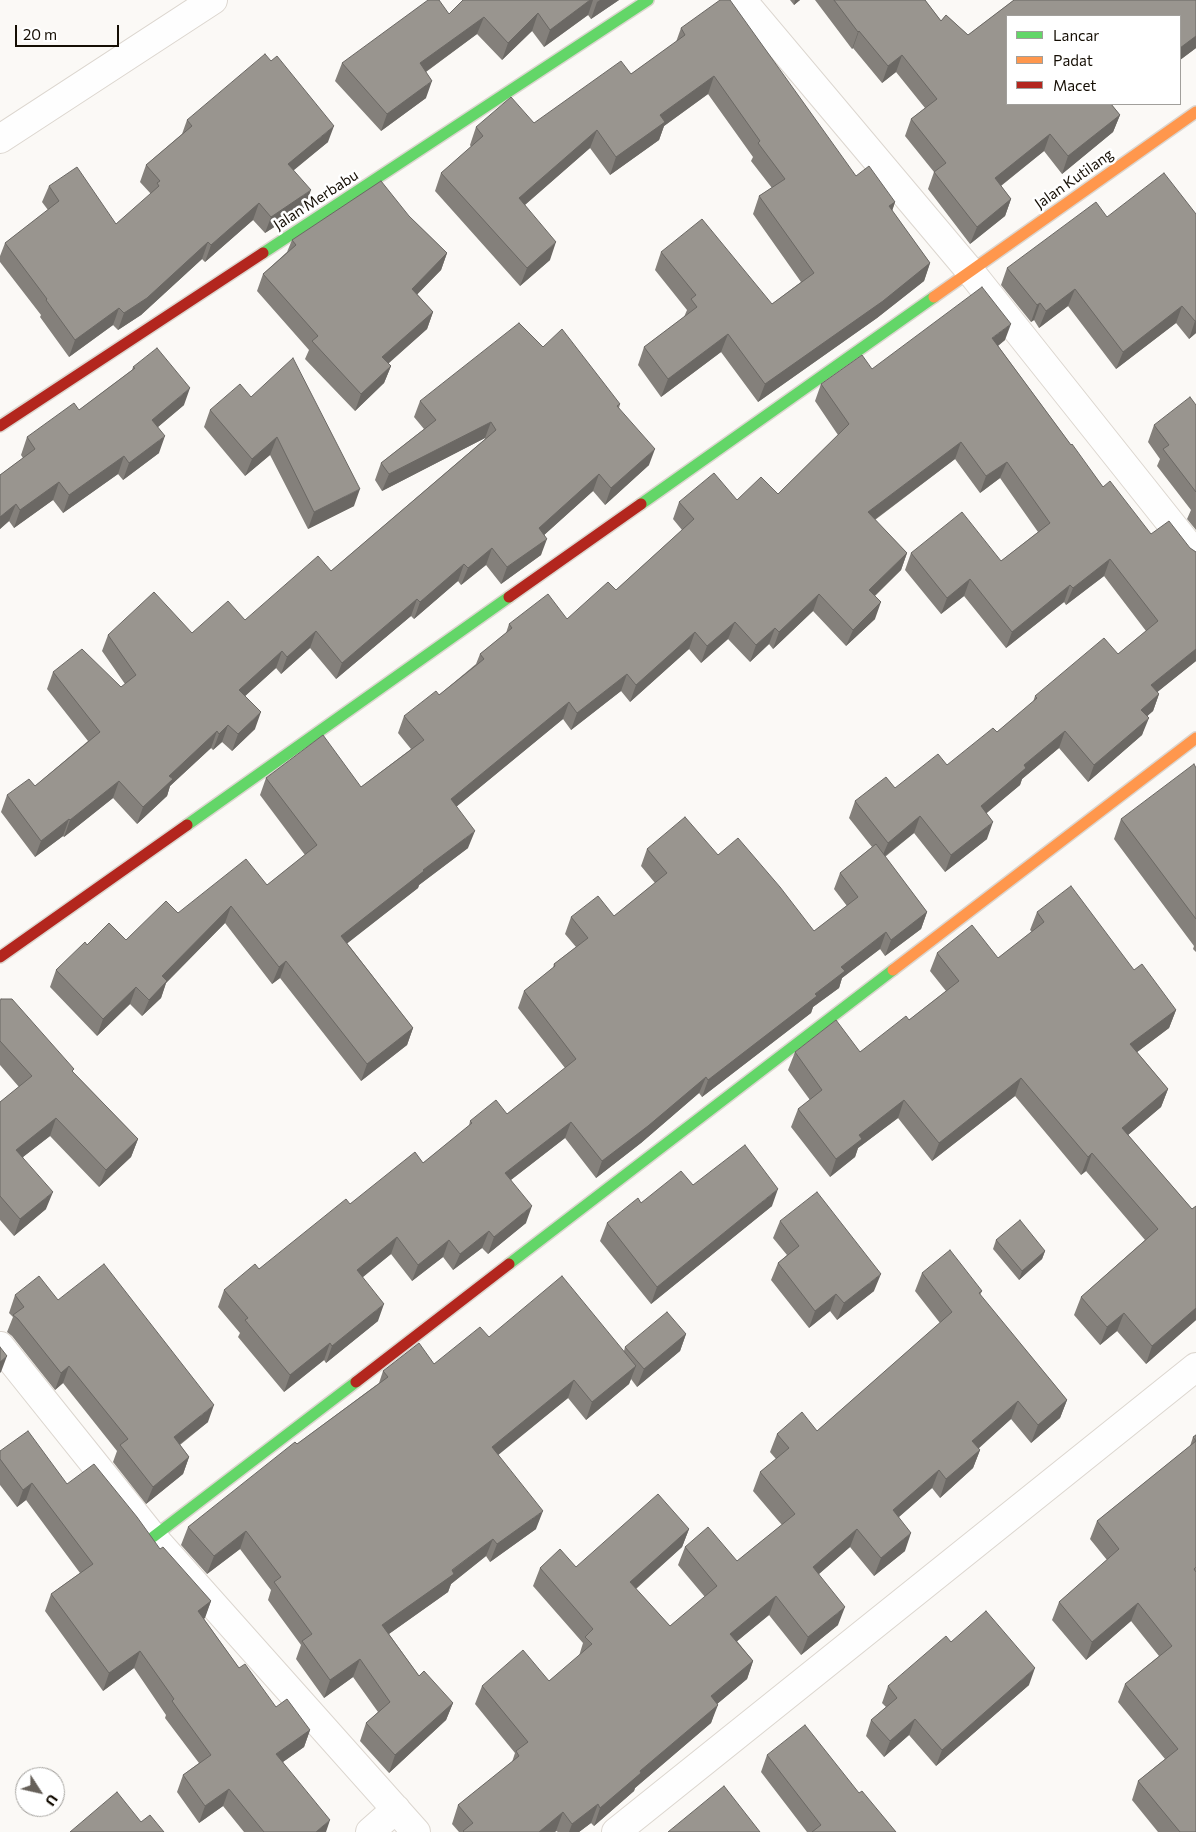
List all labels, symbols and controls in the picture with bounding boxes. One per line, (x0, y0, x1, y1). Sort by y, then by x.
scale bar (18, 15, 121, 47)
legend (1006, 15, 1181, 105)
text: 20 m (23, 25, 57, 43)
text: Lancar (1053, 26, 1099, 44)
text: Padat (1053, 51, 1093, 69)
text: Macet (1053, 76, 1096, 94)
street label: Jalan Kutilang (1031, 145, 1117, 213)
street label: Jalan Merbabu (270, 166, 362, 234)
north arrow (15, 1767, 65, 1817)
text: U (42, 1791, 62, 1809)

